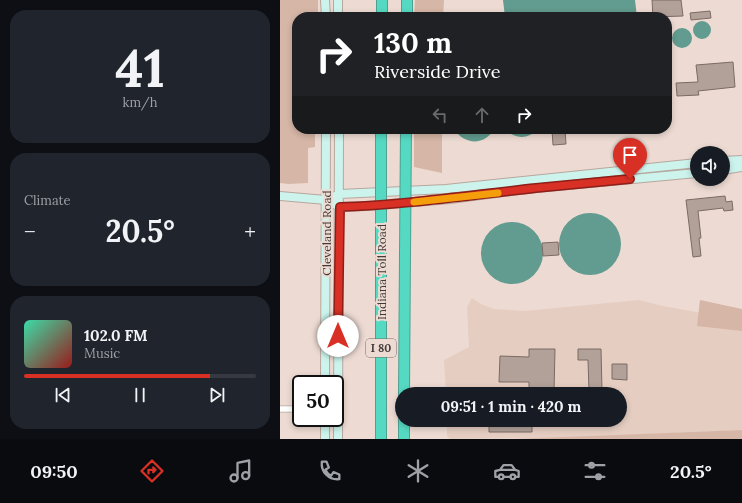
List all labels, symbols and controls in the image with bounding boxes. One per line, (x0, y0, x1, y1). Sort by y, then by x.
text: 130 m (374, 25, 452, 61)
icon: right (308, 28, 360, 80)
text: 41 (115, 35, 165, 101)
text: Riverside Drive (374, 60, 501, 83)
text: km/h (122, 94, 158, 111)
icon: left (429, 104, 451, 126)
icon: ahead (471, 104, 493, 126)
icon: right (513, 104, 535, 126)
pin (613, 138, 647, 179)
icon: arrive (619, 144, 641, 166)
map controls (690, 146, 730, 186)
button: sound (690, 146, 730, 186)
street label: Cleveland Road (319, 190, 334, 276)
text: Climate (24, 192, 71, 209)
text: 20.5° (105, 212, 175, 250)
text: − (24, 217, 36, 245)
text: + (244, 217, 256, 245)
street label: Indiana Toll Road (374, 224, 389, 320)
position arrow (317, 315, 359, 357)
text: 102.0 FM (84, 326, 148, 345)
road number: I 80 (366, 339, 396, 357)
text: Music (84, 345, 120, 362)
speed limit sign: 50 (292, 375, 344, 427)
icon: previous (52, 384, 74, 406)
icon: pause (129, 384, 151, 406)
icon: next (206, 384, 228, 406)
text: 09:51 · 1 min · 420 m (441, 397, 581, 416)
icon: directions (138, 457, 166, 485)
icon: music (227, 457, 255, 485)
icon: phone (316, 457, 344, 485)
icon: climate (404, 457, 432, 485)
icon: car (493, 457, 521, 485)
icon: filters (581, 457, 609, 485)
text: 09:50 (30, 460, 78, 483)
text: 20.5° (670, 460, 712, 483)

